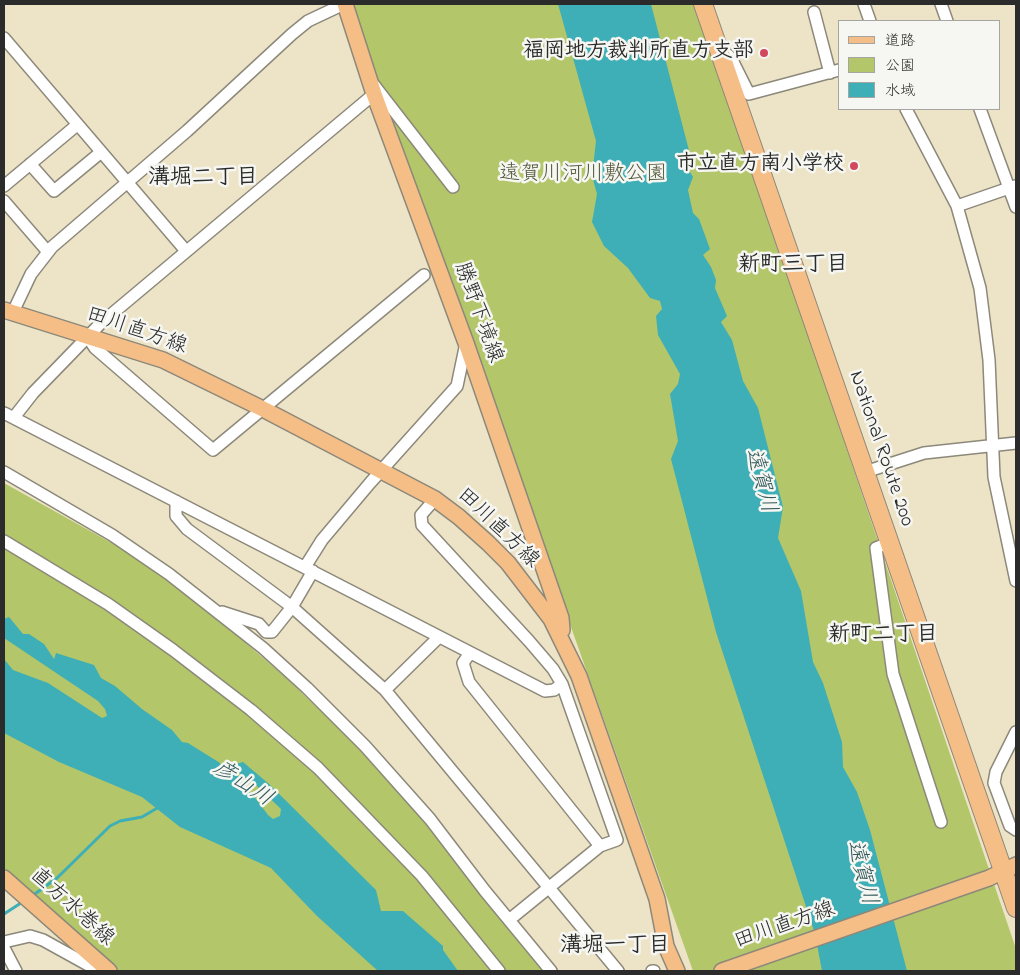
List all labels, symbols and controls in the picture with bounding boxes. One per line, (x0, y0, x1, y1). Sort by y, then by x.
legend (838, 20, 1000, 110)
text: 道路 (885, 30, 915, 52)
place label: 福岡地方裁判所直方支部 (523, 40, 754, 66)
marker: 福岡地方裁判所直方支部 (758, 47, 770, 59)
text: 公園 (885, 55, 915, 77)
text: 水域 (885, 80, 915, 102)
place label: 市立直方南小学校 (676, 153, 844, 179)
marker: 市立直方南小学校 (848, 160, 860, 172)
park label: 遠賀川河川敷公園 (499, 163, 667, 189)
district label: 溝堀二丁目 (148, 166, 258, 192)
district label: 新町三丁目 (738, 253, 848, 279)
street label: 勝野下境線 (447, 259, 507, 367)
street label: 田川直方線 (82, 303, 190, 361)
street label: National Route 200 (842, 368, 918, 530)
water label: 遠賀川 (738, 446, 780, 516)
street label: 田川直方線 (450, 483, 544, 575)
district label: 新町二丁目 (828, 623, 938, 649)
water label: 彦山川 (207, 756, 277, 814)
water label: 遠賀川 (839, 838, 881, 908)
street label: 直方水巻線 (24, 864, 118, 952)
street label: 田川直方線 (731, 898, 839, 956)
district label: 溝堀一丁目 (560, 934, 670, 960)

